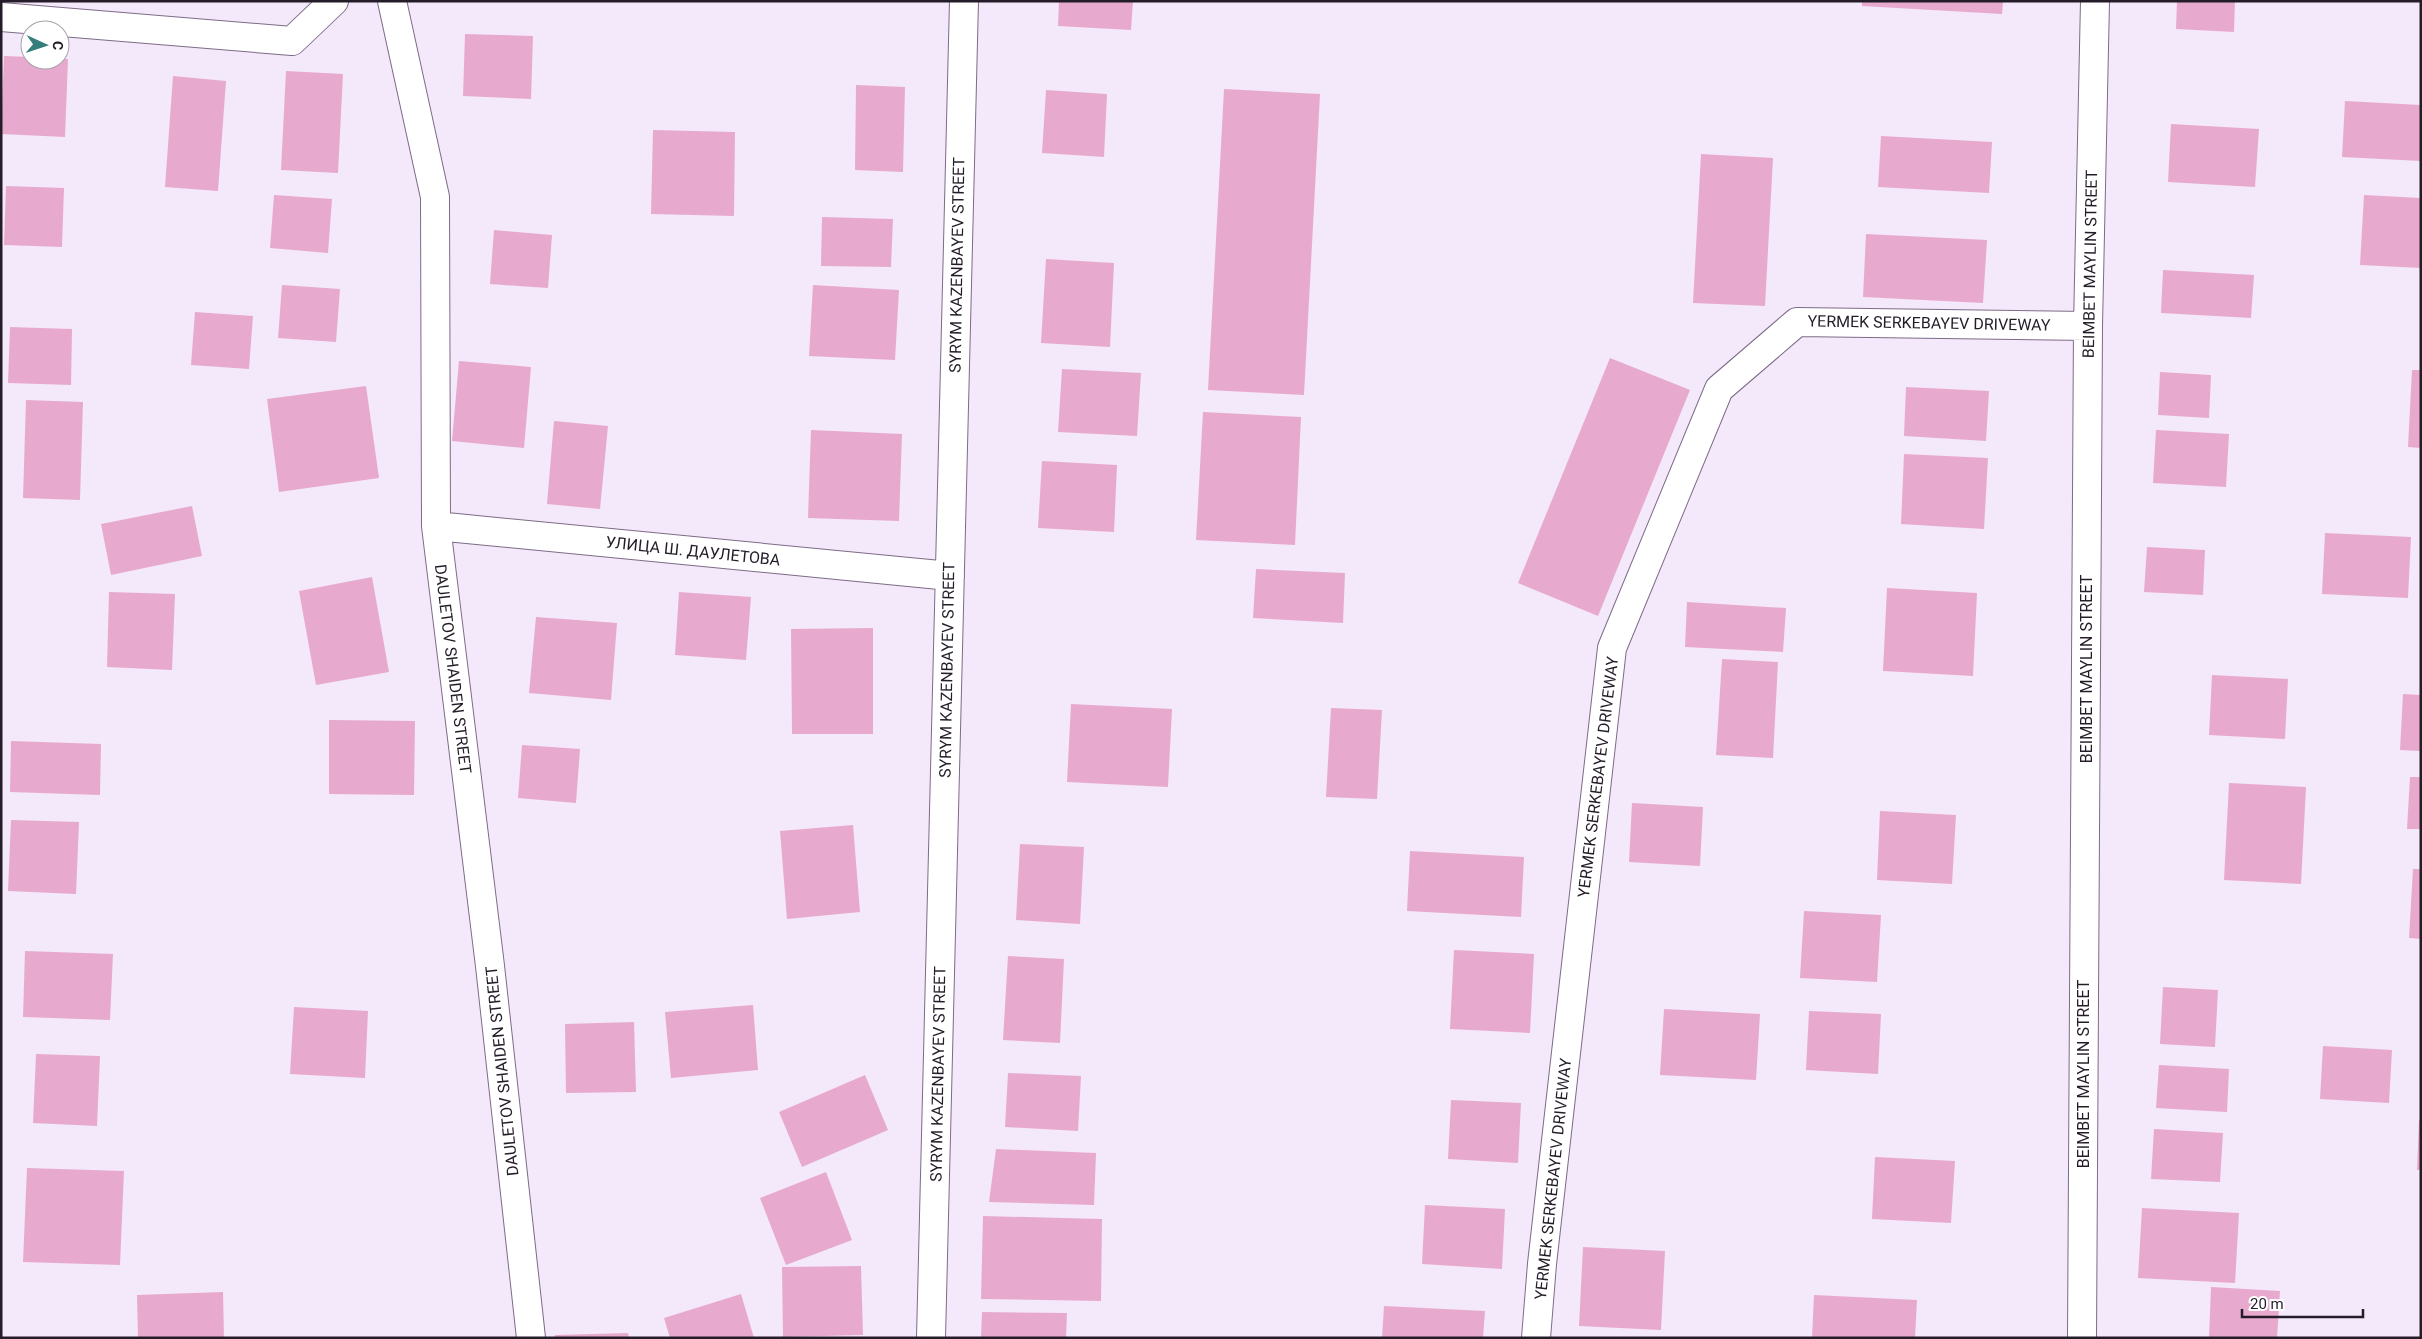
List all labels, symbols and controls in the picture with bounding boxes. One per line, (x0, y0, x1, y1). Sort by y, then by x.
north arrow (20, 20, 70, 70)
text: С (50, 41, 66, 51)
street label: SYRYM KAZENBAYEV STREET (946, 156, 968, 373)
street label: BEIMBET MAYLIN STREET (2079, 169, 2101, 358)
street label: YERMEK SERKEBAYEV DRIVEWAY (1807, 311, 2051, 335)
street label: УЛИЦА Ш. ДАУЛЕТОВА (605, 532, 782, 570)
street label: SYRYM KAZENBAYEV STREET (936, 561, 958, 778)
street label: DAULETOV SHAIDEN STREET (431, 563, 475, 775)
street label: BEIMBET MAYLIN STREET (2077, 574, 2096, 763)
street label: YERMEK SERKEBAYEV DRIVEWAY (1574, 655, 1622, 899)
street label: DAULETOV SHAIDEN STREET (481, 965, 522, 1177)
street label: SYRYM KAZENBAYEV STREET (927, 965, 949, 1182)
street label: BEIMBET MAYLIN STREET (2074, 979, 2093, 1168)
street label: YERMEK SERKEBAYEV DRIVEWAY (1531, 1057, 1575, 1301)
scale bar (2242, 1286, 2363, 1318)
text: 20 m (2250, 1295, 2284, 1313)

